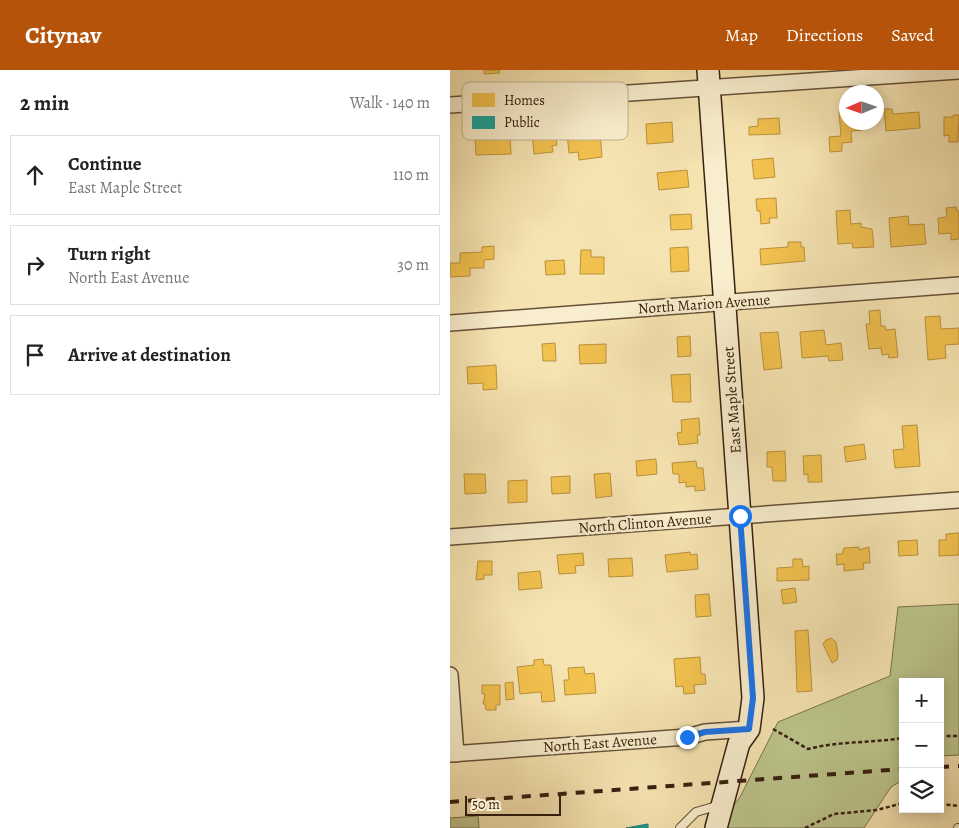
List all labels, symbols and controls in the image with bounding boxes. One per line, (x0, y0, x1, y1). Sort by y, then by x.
text: Citynav (25, 19, 101, 51)
text: Map (725, 23, 758, 47)
text: Directions (786, 23, 863, 47)
text: Saved (891, 23, 934, 47)
legend (462, 82, 628, 140)
north arrow (839, 85, 884, 130)
text: 2 min (20, 89, 69, 117)
text: Homes (504, 91, 545, 110)
text: Walk · 140 m (350, 92, 430, 114)
text: Public (504, 113, 540, 132)
text: Continue (68, 151, 142, 177)
icon: ahead (21, 161, 49, 189)
text: 110 m (393, 164, 429, 186)
text: East Maple Street (68, 177, 182, 199)
text: Turn right (68, 241, 150, 267)
icon: right (21, 251, 49, 279)
text: 30 m (397, 254, 429, 276)
text: North East Avenue (68, 267, 189, 289)
street label: North Marion Avenue (637, 289, 771, 319)
icon: arrive (21, 341, 49, 369)
text: Arrive at destination (68, 342, 231, 368)
street label: East Maple Street (718, 346, 746, 454)
route start (729, 505, 752, 528)
street label: North Clinton Avenue (578, 508, 713, 538)
map controls (899, 678, 944, 813)
button: + (899, 678, 944, 723)
button: − (899, 723, 944, 768)
route end (676, 726, 699, 749)
street label: North East Avenue (543, 729, 658, 757)
button: layers (899, 768, 944, 813)
scale bar (465, 793, 561, 816)
text: 50 m (472, 795, 500, 814)

